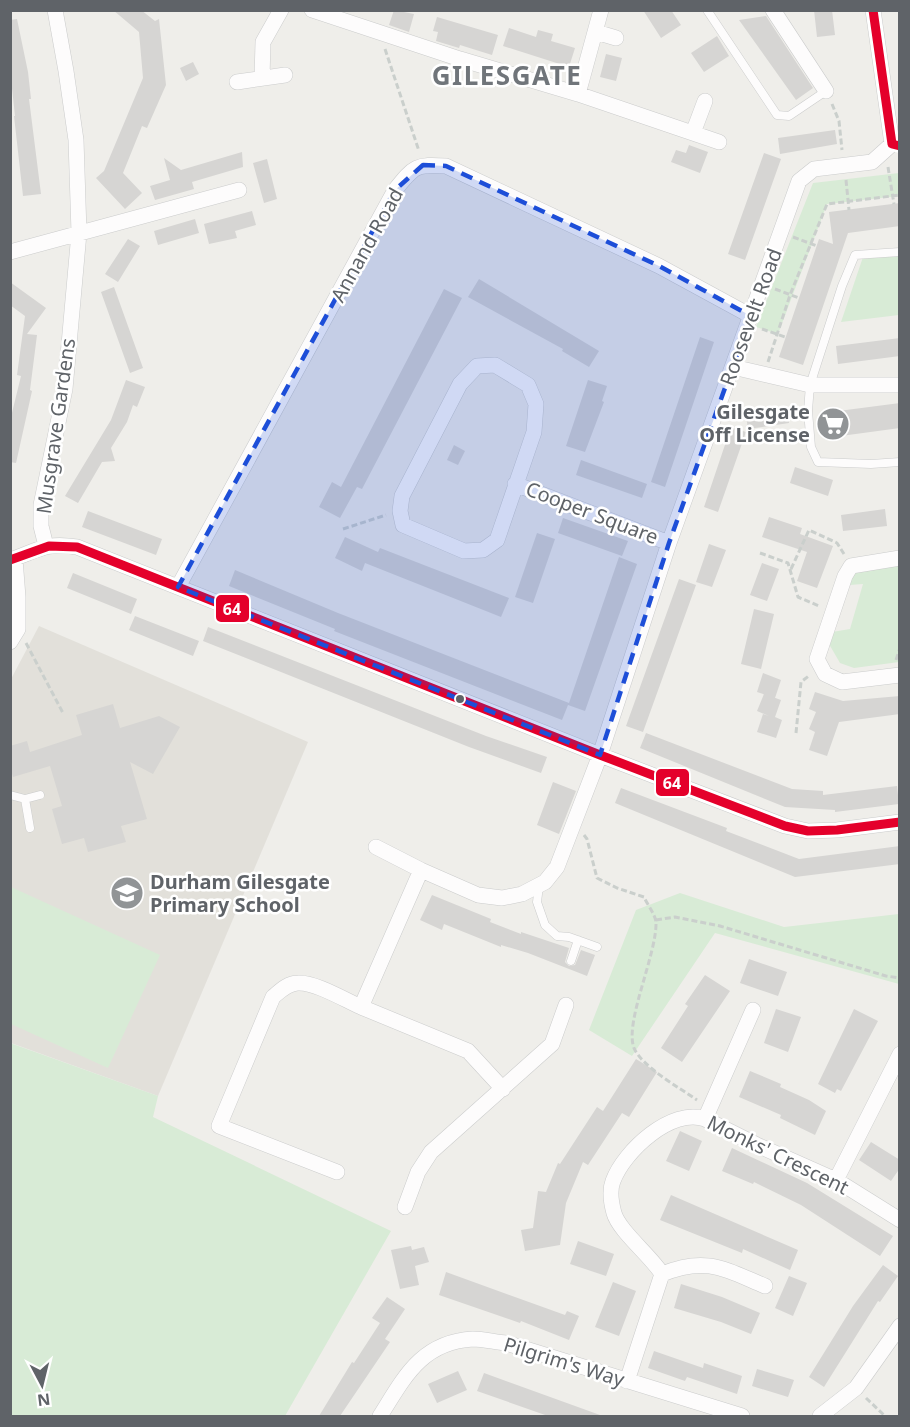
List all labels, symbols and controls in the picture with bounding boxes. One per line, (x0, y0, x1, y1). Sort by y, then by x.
district label: GILESGATE (432, 57, 582, 93)
street label: Annand Road (324, 183, 409, 307)
street label: Roosevelt Road (713, 244, 788, 389)
street label: Musgrave Gardens (30, 336, 81, 516)
place label: Gilesgate Off License (699, 398, 810, 448)
supermarket icon: Gilesgate Off License (815, 406, 851, 442)
street label: Cooper Square (522, 475, 662, 550)
line badge: 64 (215, 594, 250, 623)
text: 64 (223, 598, 241, 620)
unlabelled marker (454, 693, 466, 705)
line badge: 64 (655, 768, 690, 797)
text: 64 (663, 772, 681, 794)
place label: Durham Gilesgate Primary School (150, 868, 330, 918)
school or university icon: Durham Gilesgate Primary School (109, 875, 145, 911)
street label: Monks' Crescent (703, 1109, 854, 1201)
street label: Pilgrim's Way (500, 1330, 629, 1393)
north arrow (12, 1355, 72, 1415)
text: N (36, 1388, 52, 1412)

